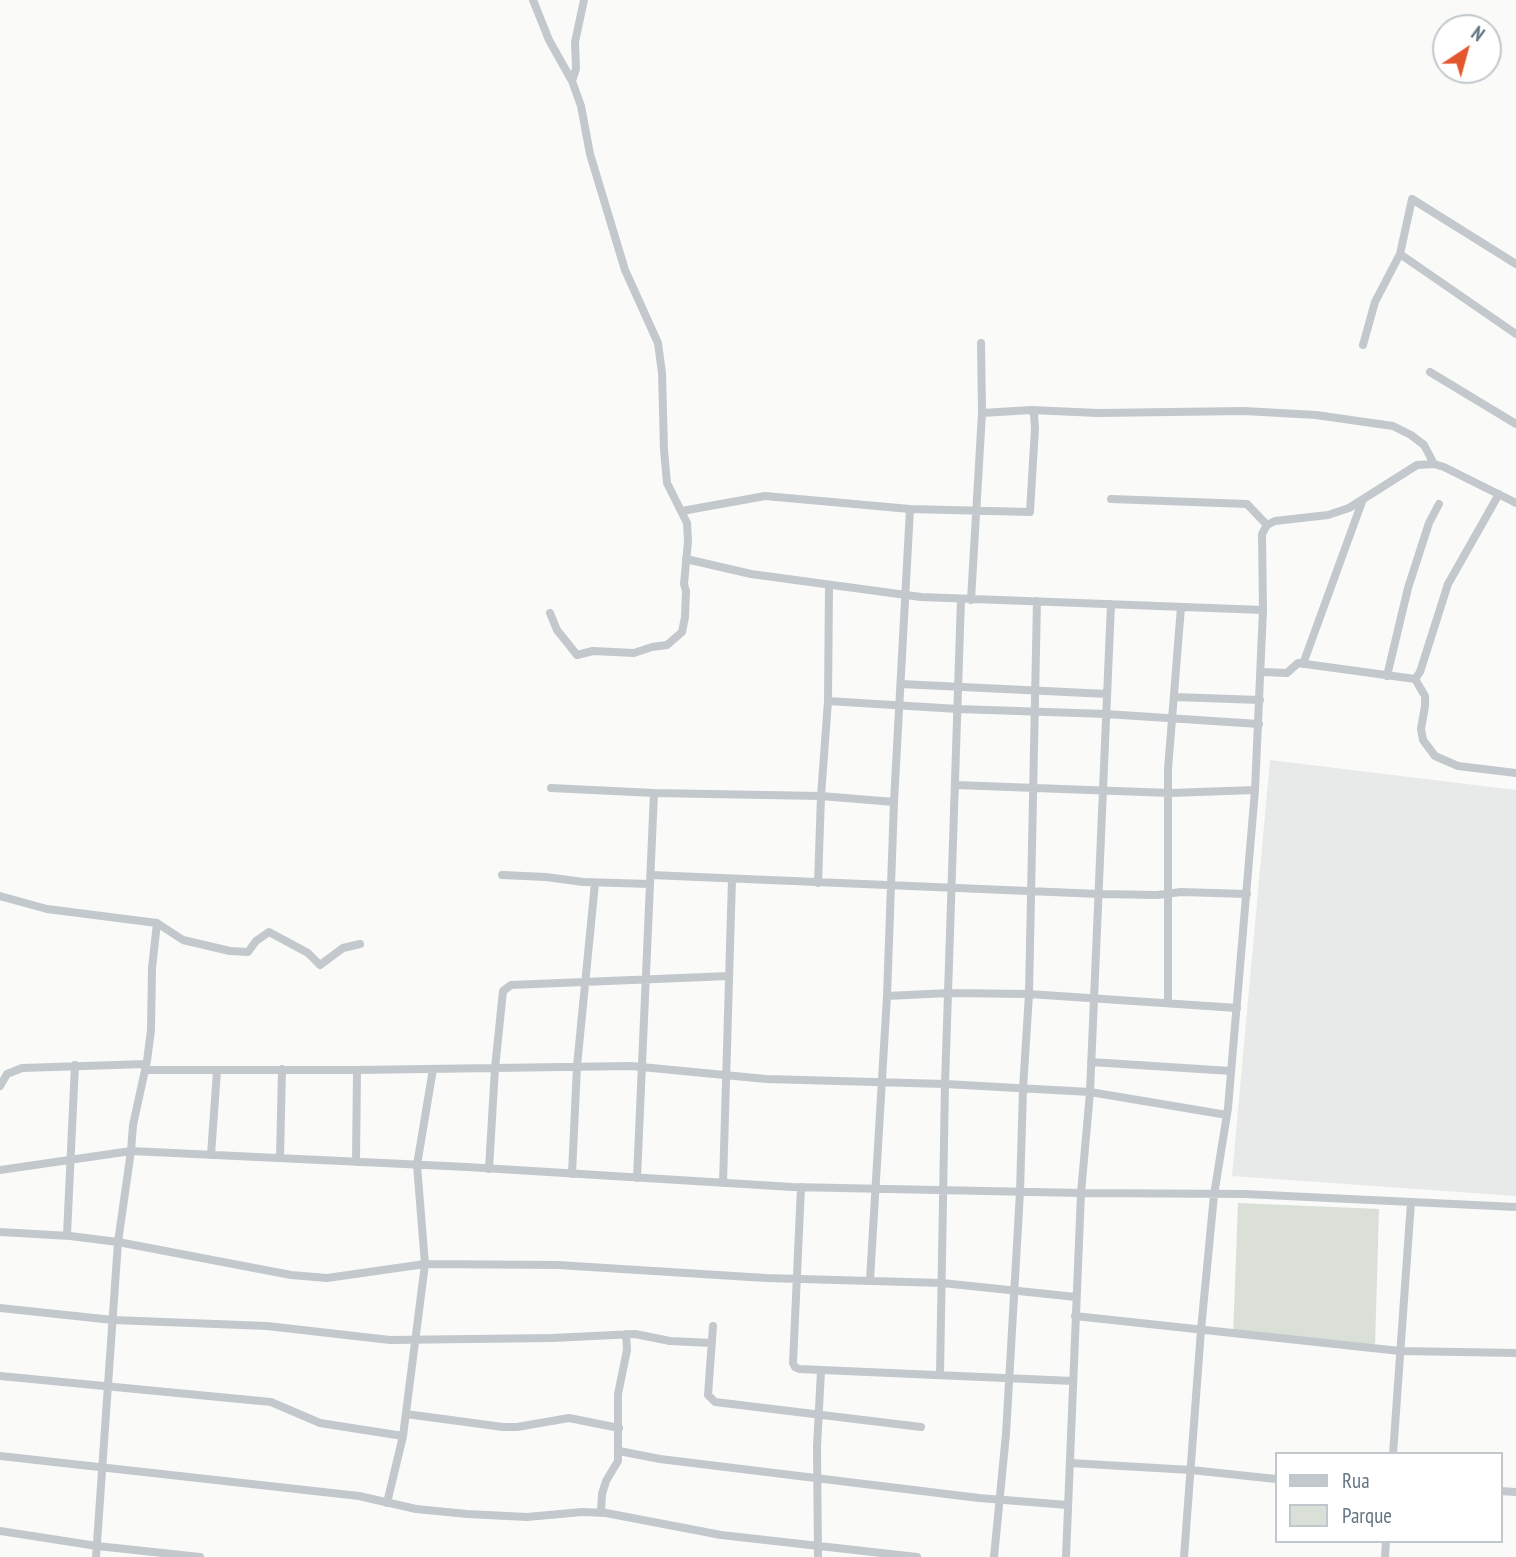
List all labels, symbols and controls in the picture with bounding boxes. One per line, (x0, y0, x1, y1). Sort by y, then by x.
north arrow (1432, 14, 1502, 84)
text: N (1467, 21, 1489, 46)
legend (1274, 1452, 1502, 1543)
text: Rua (1342, 1467, 1370, 1494)
text: Parque (1342, 1502, 1392, 1529)

